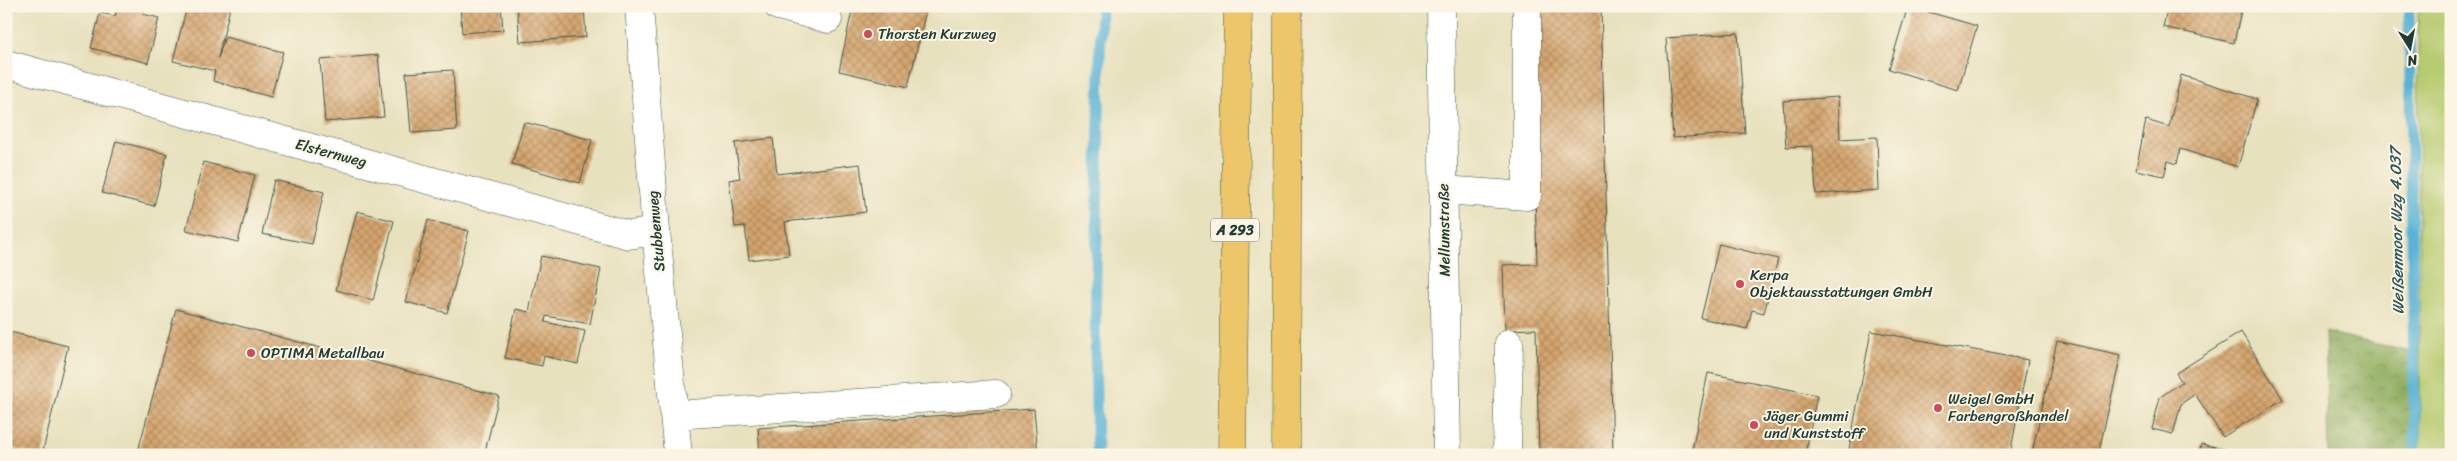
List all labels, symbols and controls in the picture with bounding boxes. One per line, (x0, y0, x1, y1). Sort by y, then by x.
place label: Thorsten Kurzweg (878, 21, 996, 47)
north arrow (2384, 22, 2434, 72)
marker: Thorsten Kurzweg (862, 28, 874, 40)
text: N (2405, 47, 2421, 74)
street label: Elsternweg (292, 131, 370, 175)
water label: Weißenmoor Wzg 4.037 (2380, 144, 2412, 315)
street label: Mellumstraße (1430, 183, 1458, 277)
street label: Stubbenweg (640, 190, 672, 272)
road number: A 293 (1211, 218, 1259, 242)
place label: Kerpa Objektausstattungen GmbH (1750, 262, 1933, 305)
marker: Kerpa Objektausstattungen GmbH (1734, 278, 1746, 290)
place label: OPTIMA Metallbau (261, 340, 385, 366)
marker: OPTIMA Metallbau (245, 347, 257, 359)
place label: Weigel GmbH Farbengroßhandel (1948, 386, 2069, 429)
marker: Weigel GmbH Farbengroßhandel (1932, 402, 1944, 414)
place label: Jäger Gummi und Kunststoff (1763, 403, 1867, 446)
marker: Jäger Gummi und Kunststoff (1748, 419, 1760, 431)

